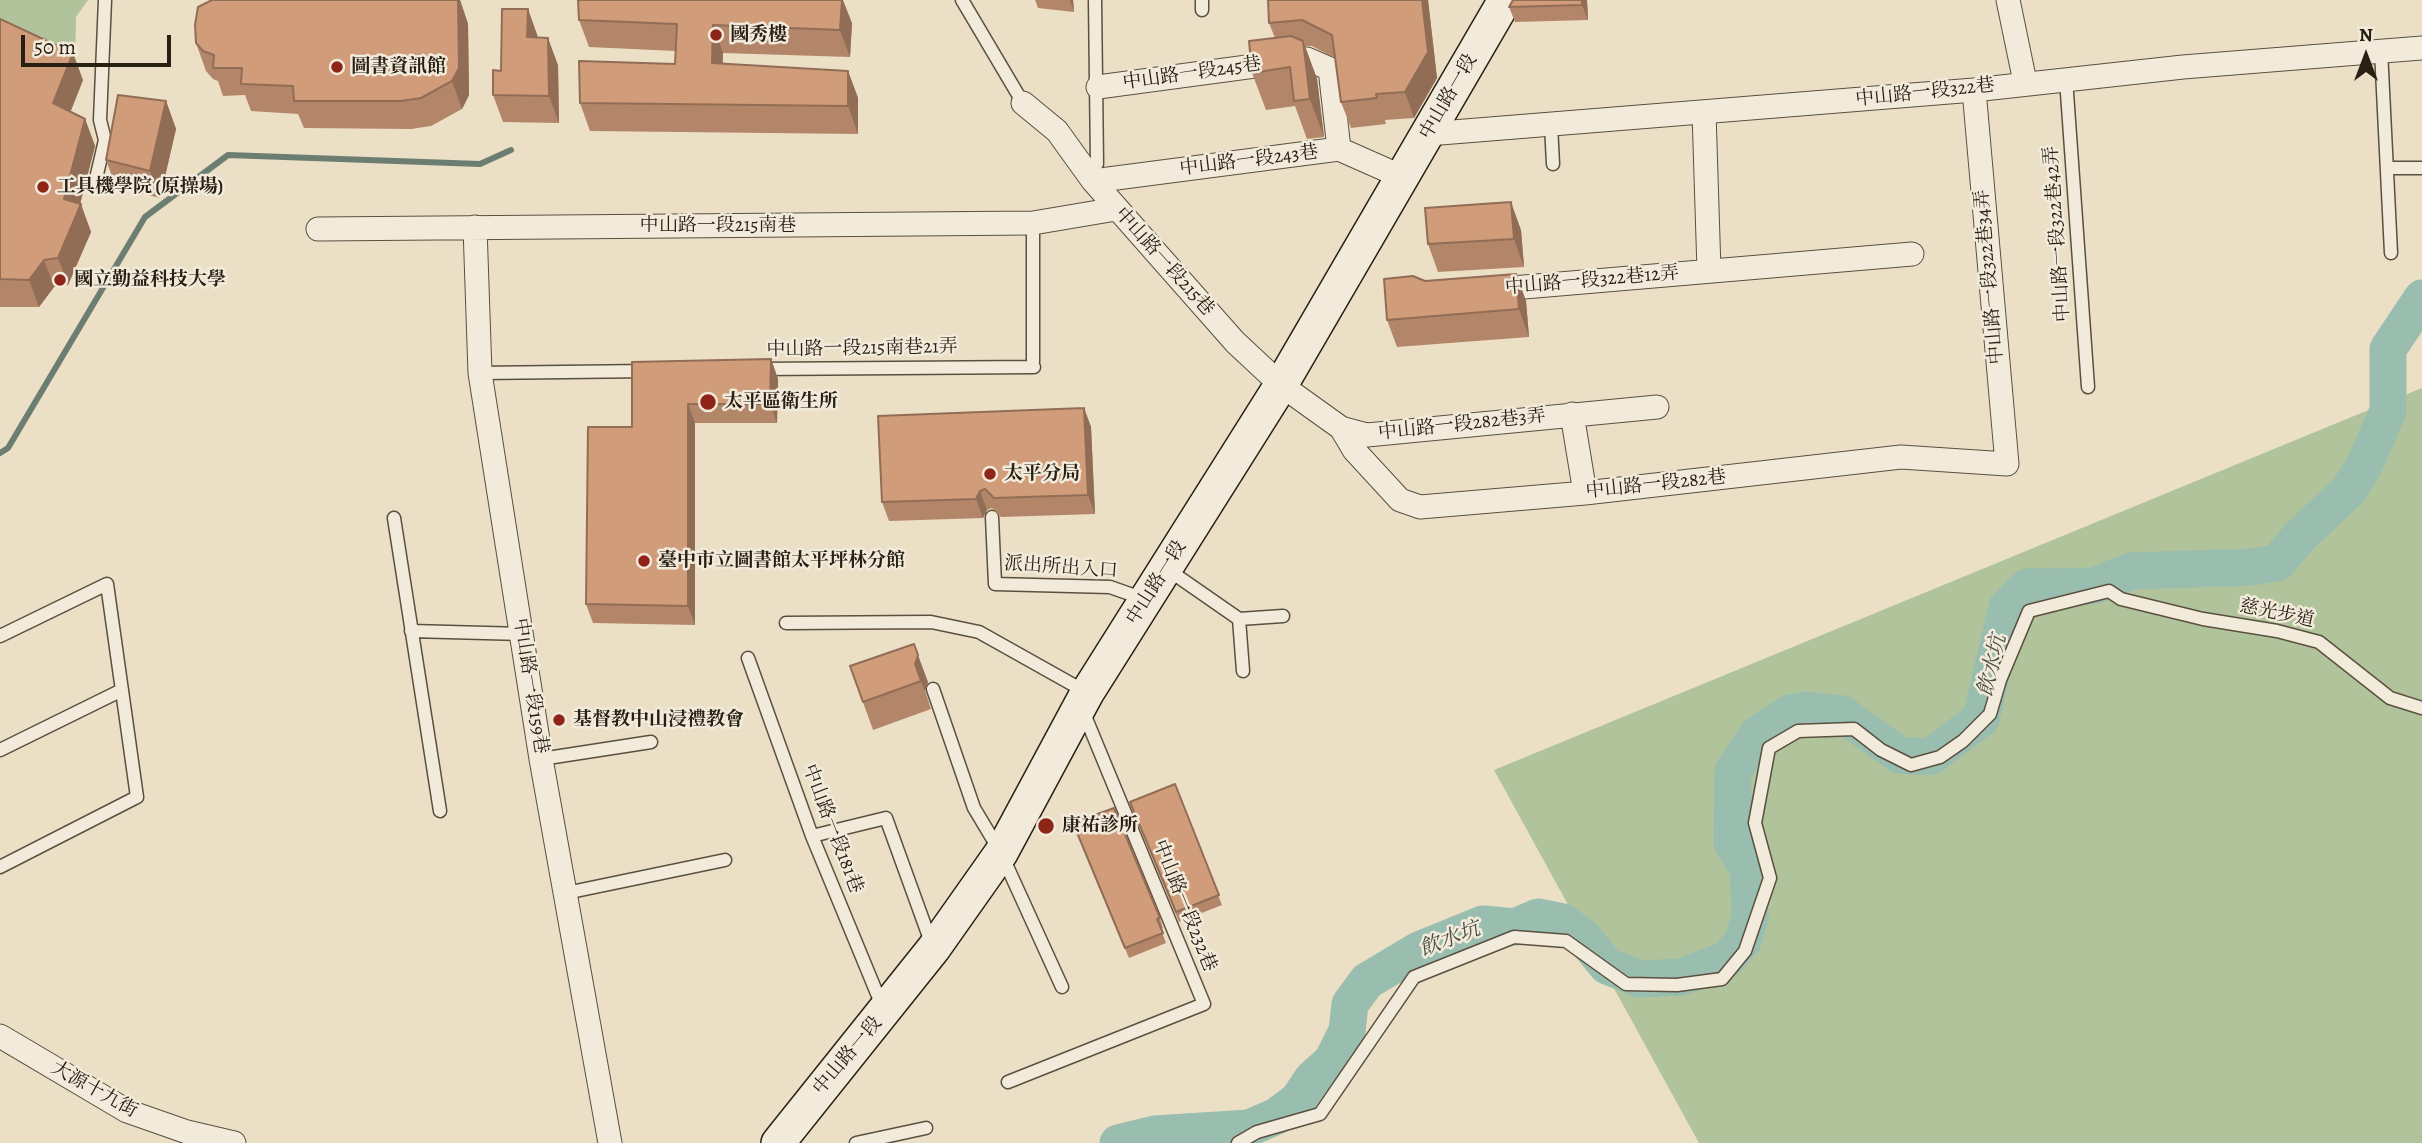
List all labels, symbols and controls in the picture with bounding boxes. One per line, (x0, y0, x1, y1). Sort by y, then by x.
scale bar (24, 21, 175, 65)
north arrow (2331, 21, 2401, 91)
text: N (2359, 22, 2373, 48)
place label: 國秀樓 (730, 24, 787, 46)
marker: 國秀樓 (708, 27, 724, 43)
text: 50 m (34, 33, 76, 61)
street label: 中山路一段 (1415, 50, 1483, 144)
street label: 中山路一段245巷 (1121, 53, 1263, 95)
place label: 圖書資訊館 (351, 56, 446, 78)
marker: 圖書資訊館 (329, 59, 345, 75)
street label: 中山路一段322巷 (1854, 74, 1996, 112)
street label: 中山路一段243巷 (1178, 141, 1320, 181)
street label: 中山路一段322巷42弄 (2040, 145, 2076, 323)
place label: 工具機學院 (原操場) (57, 176, 223, 198)
marker: 工具機學院 (原操場) (35, 179, 51, 195)
street label: 中山路一段322巷34弄 (1971, 189, 2009, 365)
street label: 中山路一段215巷 (1109, 203, 1219, 321)
street label: 中山路一段215南巷 (640, 215, 796, 237)
street label: 中山路一段322巷12弄 (1504, 262, 1680, 300)
place label: 國立勤益科技大學 (74, 269, 226, 291)
marker: 國立勤益科技大學 (52, 272, 68, 288)
street label: 中山路一段215南巷21弄 (766, 336, 958, 362)
place label: 太平區衛生所 (724, 391, 838, 413)
marker: 太平區衛生所 (698, 392, 718, 412)
street label: 中山路一段282巷3弄 (1377, 405, 1547, 445)
place label: 太平分局 (1004, 463, 1080, 485)
marker: 太平分局 (982, 466, 998, 482)
street label: 中山路一段282巷 (1585, 466, 1727, 504)
street label: 中山路一段 (1122, 537, 1192, 629)
place label: 臺中市立圖書館太平坪林分館 (658, 550, 905, 572)
marker: 臺中市立圖書館太平坪林分館 (636, 553, 652, 569)
street label: 派出所出入口 (1003, 553, 1119, 583)
street label: 慈光步道 (2237, 595, 2317, 633)
street label: 中山路一段159巷 (508, 616, 552, 756)
water label: 飲水坑 (1974, 632, 2012, 700)
place label: 基督教中山浸禮教會 (573, 709, 744, 731)
marker: 基督教中山浸禮教會 (551, 712, 567, 728)
street label: 中山路一段181巷 (797, 761, 867, 897)
place label: 康祐診所 (1062, 815, 1138, 837)
marker: 康祐診所 (1036, 816, 1056, 836)
street label: 中山路一段232巷 (1147, 837, 1221, 975)
water label: 飲水坑 (1416, 917, 1484, 963)
street label: 中山路一段 (809, 1012, 887, 1100)
street label: 大源十九街 (47, 1057, 141, 1123)

